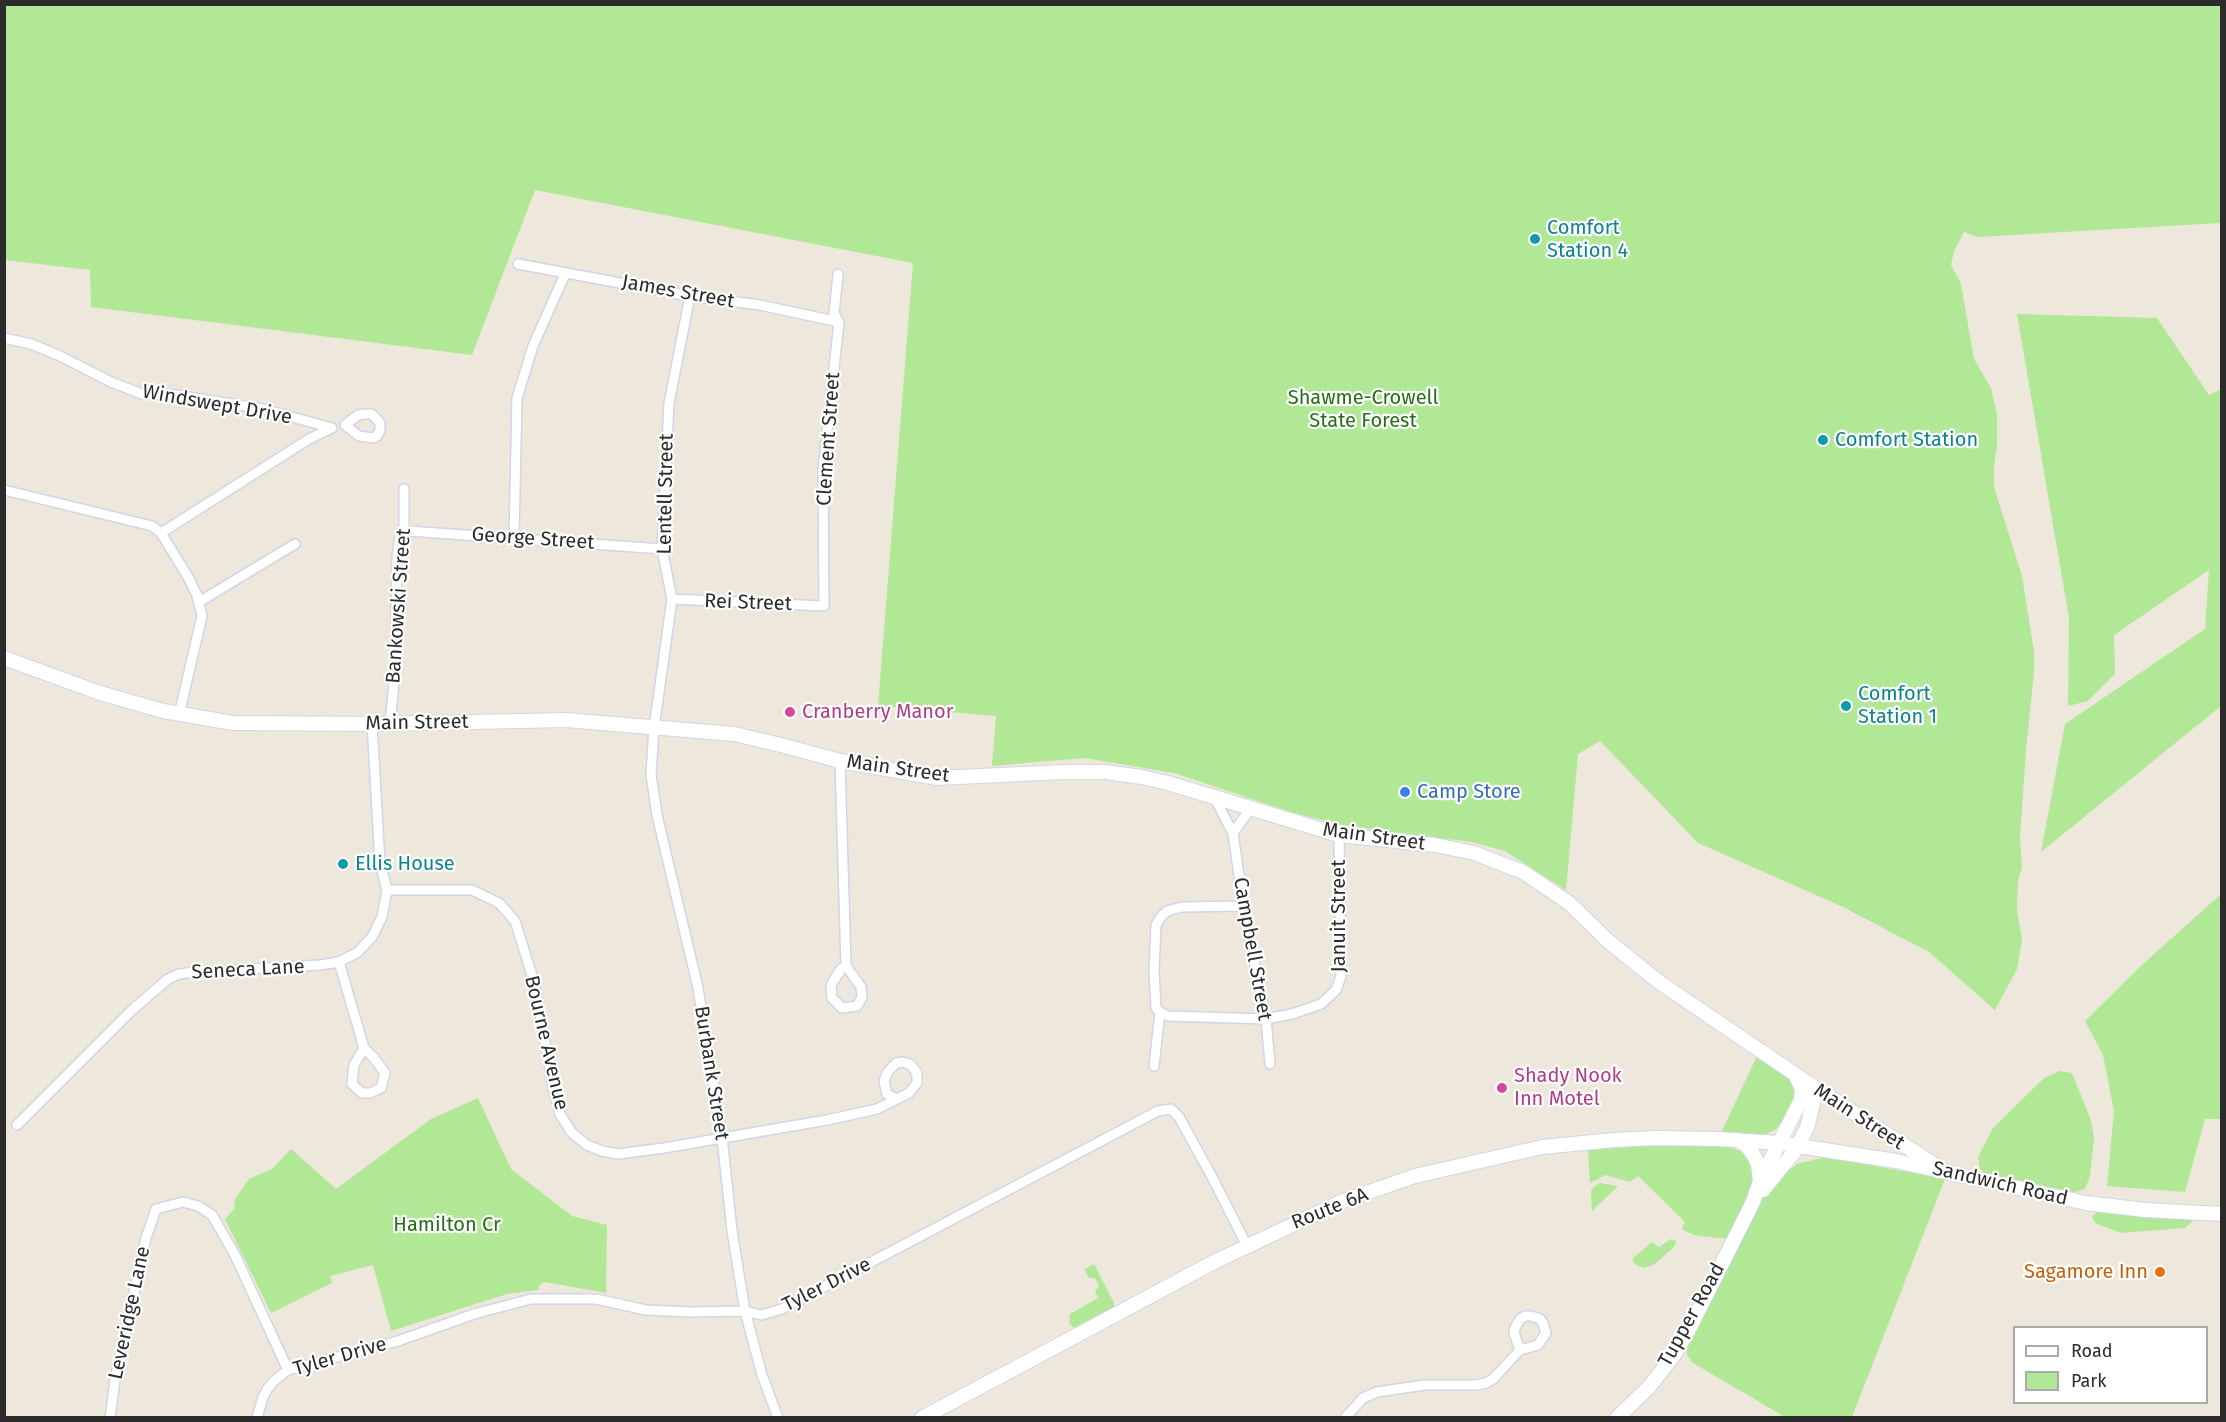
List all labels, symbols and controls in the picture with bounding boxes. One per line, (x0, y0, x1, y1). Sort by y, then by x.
place label: Comfort Station 4 (1547, 216, 1628, 263)
marker: Comfort Station 4 (1528, 232, 1542, 246)
street label: James Street (620, 270, 736, 314)
street label: Clement Street (812, 371, 846, 507)
street label: Windswept Drive (140, 380, 294, 430)
park label: Shawme-Crowell State Forest (1288, 386, 1438, 433)
place label: Comfort Station (1835, 428, 1978, 452)
street label: Lentell Street (653, 433, 679, 555)
marker: Comfort Station (1816, 433, 1830, 447)
street label: George Street (471, 523, 595, 555)
street label: Bankowski Street (382, 528, 416, 684)
street label: Rei Street (704, 589, 792, 617)
place label: Comfort Station 1 (1858, 682, 1937, 729)
marker: Comfort Station 1 (1839, 699, 1853, 713)
place label: Cranberry Manor (802, 700, 953, 724)
marker: Cranberry Manor (783, 705, 797, 719)
street label: Main Street (365, 710, 469, 736)
street label: Main Street (845, 750, 951, 788)
place label: Camp Store (1417, 780, 1521, 804)
marker: Camp Store (1398, 785, 1412, 799)
street label: Main Street (1321, 818, 1427, 856)
place label: Ellis House (355, 852, 455, 876)
marker: Ellis House (336, 857, 350, 871)
street label: Januit Street (1327, 860, 1351, 972)
street label: Campbell Street (1228, 876, 1276, 1022)
street label: Seneca Lane (191, 955, 305, 985)
street label: Bourne Avenue (519, 973, 573, 1113)
street label: Burbank Street (689, 1004, 733, 1142)
place label: Shady Nook Inn Motel (1514, 1064, 1622, 1111)
street label: Main Street (1809, 1079, 1909, 1155)
marker: Shady Nook Inn Motel (1495, 1081, 1509, 1095)
street label: Sandwich Road (1930, 1157, 2070, 1211)
street label: Route 6A (1288, 1183, 1372, 1235)
park label: Hamilton Cr (393, 1213, 501, 1237)
street label: Leveridge Lane (104, 1244, 156, 1382)
street label: Tyler Drive (779, 1253, 875, 1317)
street label: Tupper Road (1654, 1259, 1730, 1371)
place label: Sagamore Inn (2024, 1260, 2148, 1284)
marker: Sagamore Inn (2153, 1265, 2167, 1279)
legend (2013, 1326, 2208, 1404)
street label: Tyler Drive (291, 1332, 389, 1382)
text: Road (2071, 1340, 2113, 1362)
text: Park (2071, 1370, 2106, 1392)

